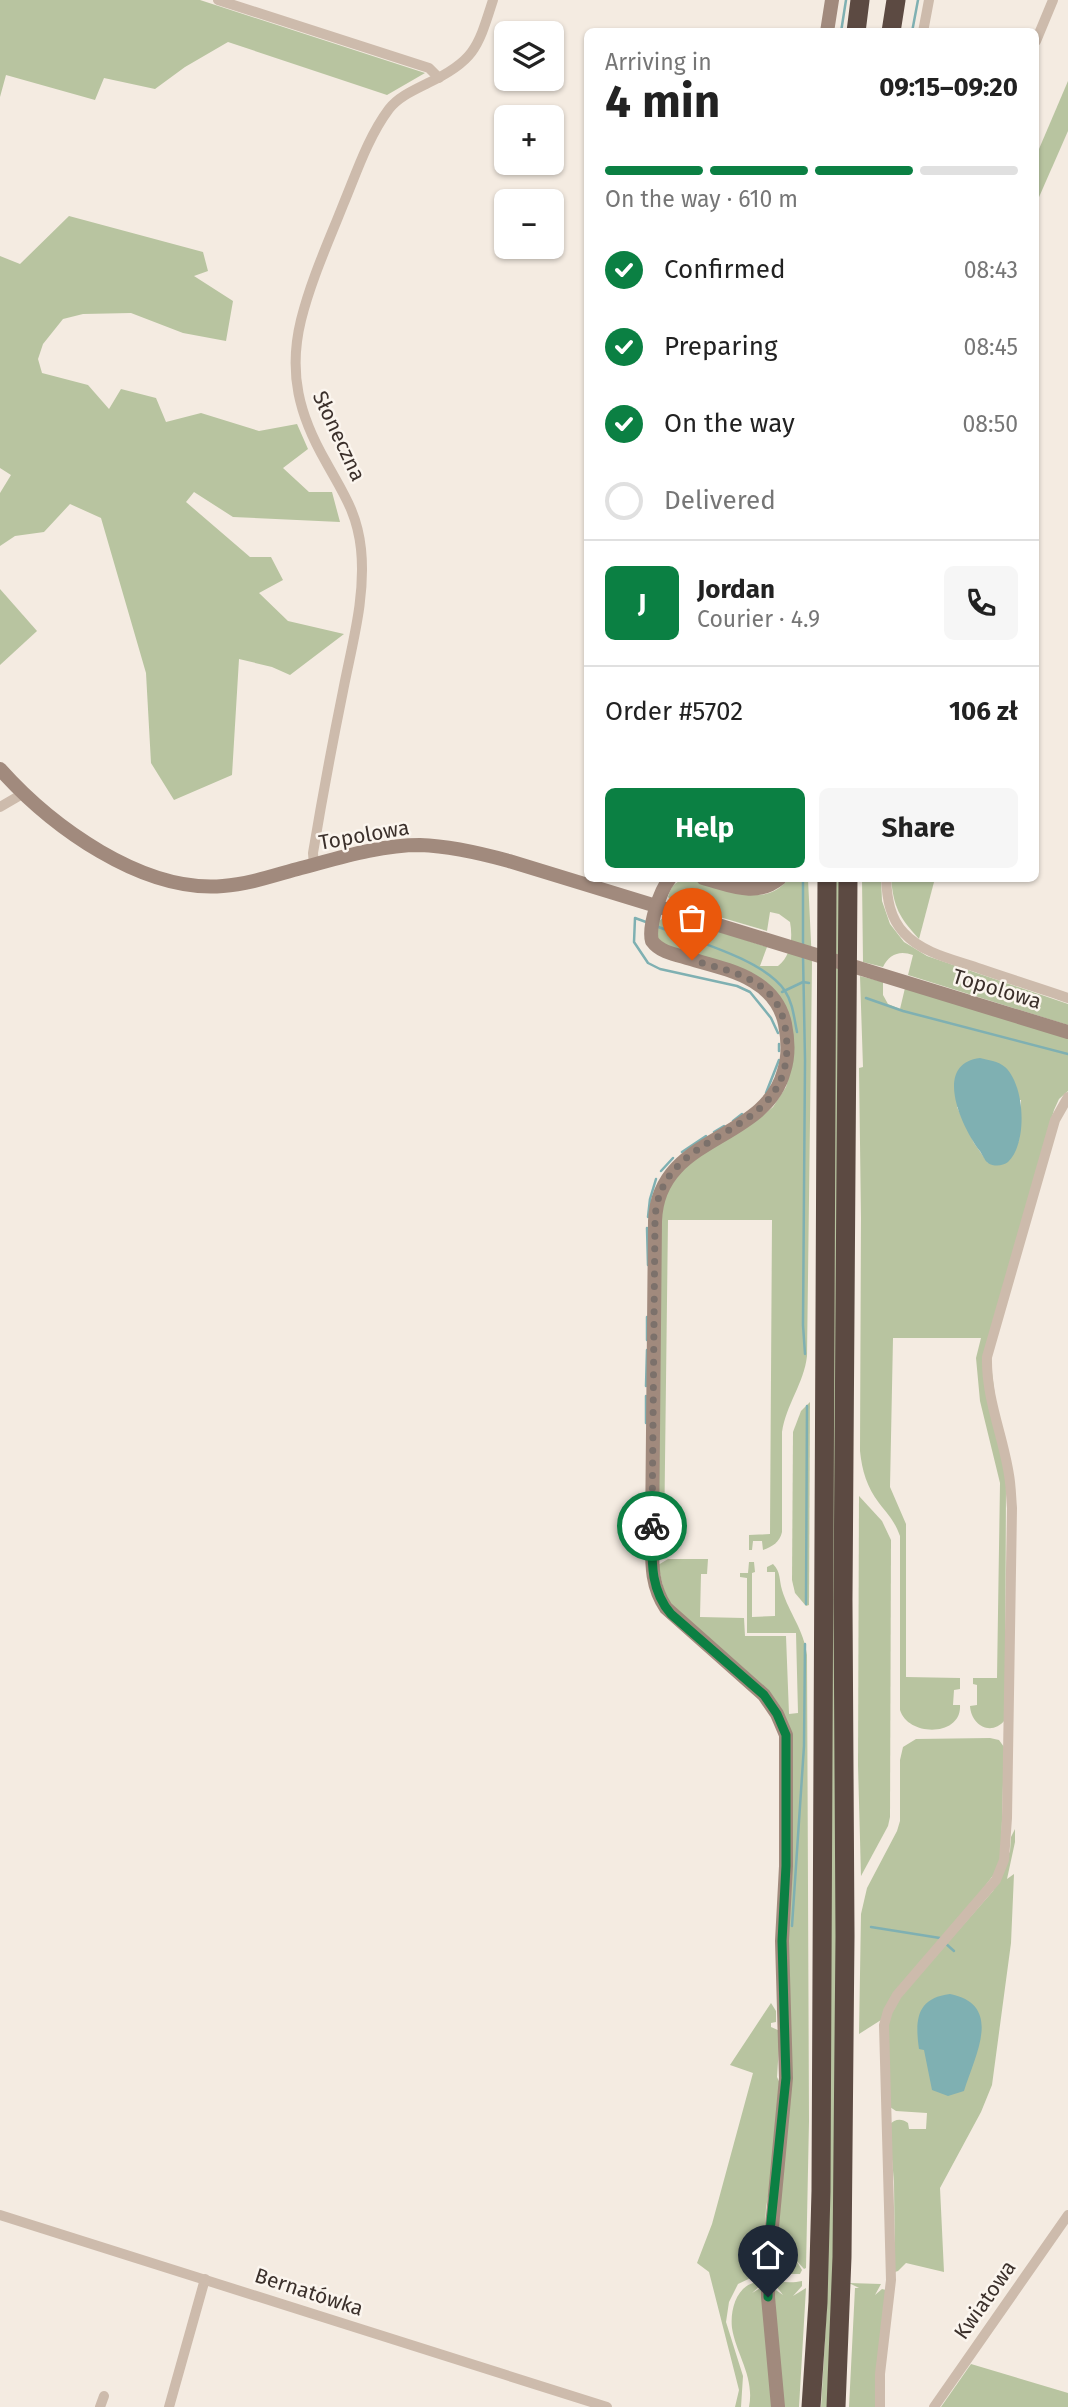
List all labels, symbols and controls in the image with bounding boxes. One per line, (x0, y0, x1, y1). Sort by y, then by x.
map controls (494, 21, 564, 259)
button: layers (494, 21, 564, 91)
text: Arriving in (605, 48, 712, 76)
text: 09:15–09:20 (879, 72, 1018, 103)
text: 4 min (605, 74, 720, 129)
button: + (494, 105, 564, 175)
text: On the way · 610 m (605, 185, 798, 213)
button: − (494, 189, 564, 259)
icon: check (605, 251, 643, 289)
text: Confirmed (664, 254, 785, 285)
text: 08:43 (964, 256, 1018, 284)
icon: check (605, 328, 643, 366)
text: Preparing (664, 331, 777, 362)
text: 08:45 (964, 333, 1018, 361)
street label: Słoneczna (307, 387, 371, 485)
icon: check (605, 405, 643, 443)
text: On the way (664, 408, 795, 439)
text: 08:50 (963, 410, 1018, 438)
text: Delivered (664, 485, 776, 516)
button: phone (944, 566, 1018, 640)
text: Jordan (697, 574, 775, 605)
text: J (638, 588, 646, 619)
text: Courier · 4.9 (697, 605, 820, 633)
text: Order #5702 (605, 696, 743, 727)
text: 106 zł (949, 696, 1018, 727)
button: Help (605, 788, 805, 868)
button: Share (819, 788, 1018, 868)
street label: Topolowa (317, 814, 411, 856)
pin (662, 888, 722, 960)
icon: bag (673, 899, 711, 937)
street label: Topolowa (950, 963, 1044, 1015)
courier (617, 1491, 687, 1561)
icon: bike (633, 1507, 671, 1545)
pin (738, 2225, 798, 2297)
icon: home (749, 2236, 787, 2274)
street label: Kwiatowa (948, 2255, 1022, 2345)
street label: Bernatówka (251, 2262, 367, 2322)

